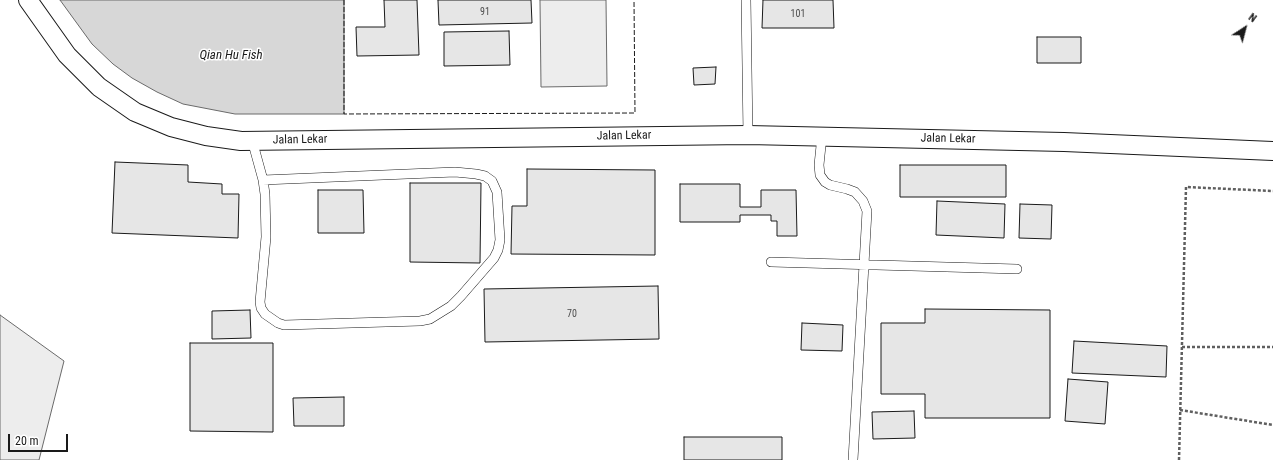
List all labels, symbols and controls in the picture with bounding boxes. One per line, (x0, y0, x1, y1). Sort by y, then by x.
house number: 91 (480, 6, 490, 18)
house number: 101 (791, 8, 805, 20)
north arrow (1225, 8, 1265, 48)
text: N (1246, 11, 1259, 25)
water label: Qian Hu Fish (199, 48, 263, 64)
street label: Jalan Lekar (596, 128, 652, 144)
street label: Jalan Lekar (920, 131, 976, 147)
street label: Jalan Lekar (272, 132, 328, 148)
house number: 70 (567, 308, 577, 320)
scale bar (10, 426, 70, 452)
text: 20 m (15, 434, 39, 448)

